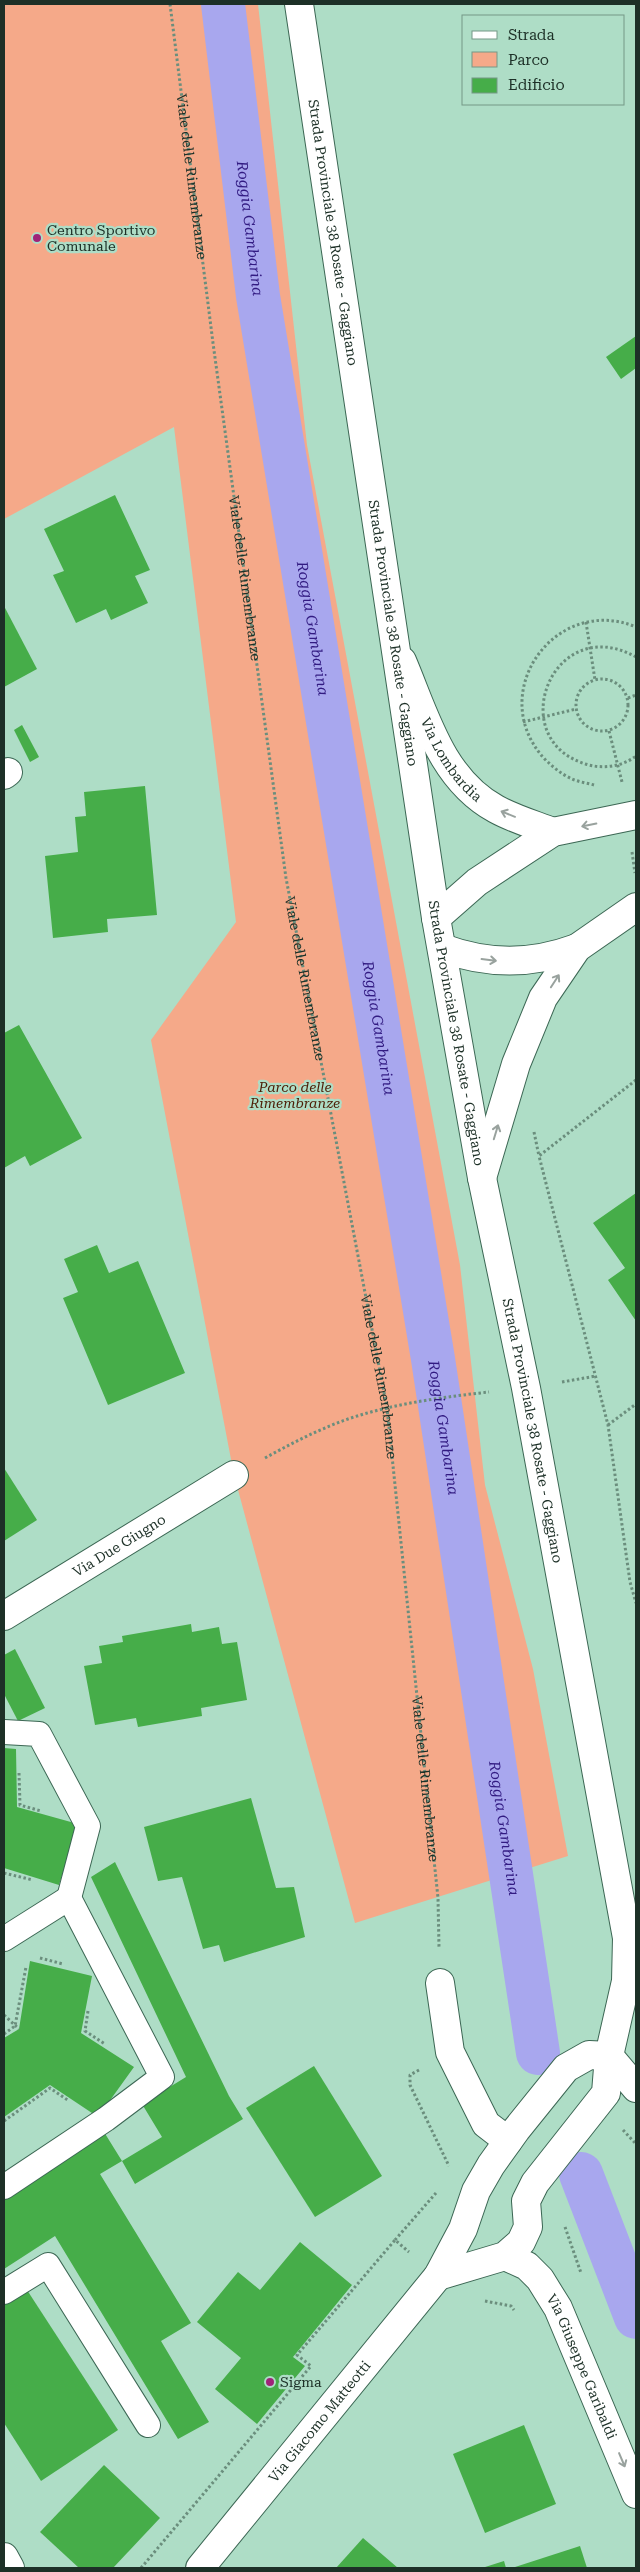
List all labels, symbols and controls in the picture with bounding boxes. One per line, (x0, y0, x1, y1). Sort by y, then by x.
legend (462, 15, 625, 105)
text: Strada (508, 26, 555, 44)
text: Parco (508, 51, 549, 69)
text: Edificio (508, 76, 565, 94)
street label: Viale delle Rimembranze (173, 93, 210, 261)
street label: Strada Provinciale 38 Rosate - Gaggiano (305, 98, 361, 367)
water label: Roggia Gambarina (233, 159, 267, 297)
place label: Centro Sportivo Comunale (47, 222, 155, 254)
marker: Centro Sportivo Comunale (31, 232, 43, 244)
street label: Viale delle Rimembranze (226, 494, 264, 662)
street label: Strada Provinciale 38 Rosate - Gaggiano (365, 499, 421, 767)
water label: Roggia Gambarina (293, 559, 333, 697)
street label: Via Lombardia (418, 715, 485, 805)
one-way arrow (501, 808, 516, 818)
one-way arrow (581, 821, 597, 831)
street label: Viale delle Rimembranze (282, 895, 329, 1062)
street label: Strada Provinciale 38 Rosate - Gaggiano (425, 899, 488, 1167)
one-way arrow (481, 955, 497, 965)
water label: Roggia Gambarina (358, 959, 398, 1097)
one-way arrow (549, 974, 560, 988)
park label: Parco delle Rimembranze (249, 1079, 340, 1111)
one-way arrow (491, 1124, 501, 1140)
street label: Viale delle Rimembranze (358, 1293, 400, 1460)
street label: Strada Provinciale 38 Rosate - Gaggiano (499, 1297, 566, 1564)
water label: Roggia Gambarina (424, 1358, 462, 1496)
street label: Via Due Giugno (70, 1511, 168, 1580)
street label: Viale delle Rimembranze (409, 1695, 442, 1863)
water label: Roggia Gambarina (485, 1759, 523, 1897)
street label: Via Giuseppe Garibaldi (543, 2291, 620, 2442)
street label: Via Giacomo Matteotti (265, 2357, 374, 2486)
place label: Sigma (280, 2374, 322, 2390)
marker: Sigma (264, 2376, 276, 2388)
one-way arrow (618, 2452, 627, 2467)

